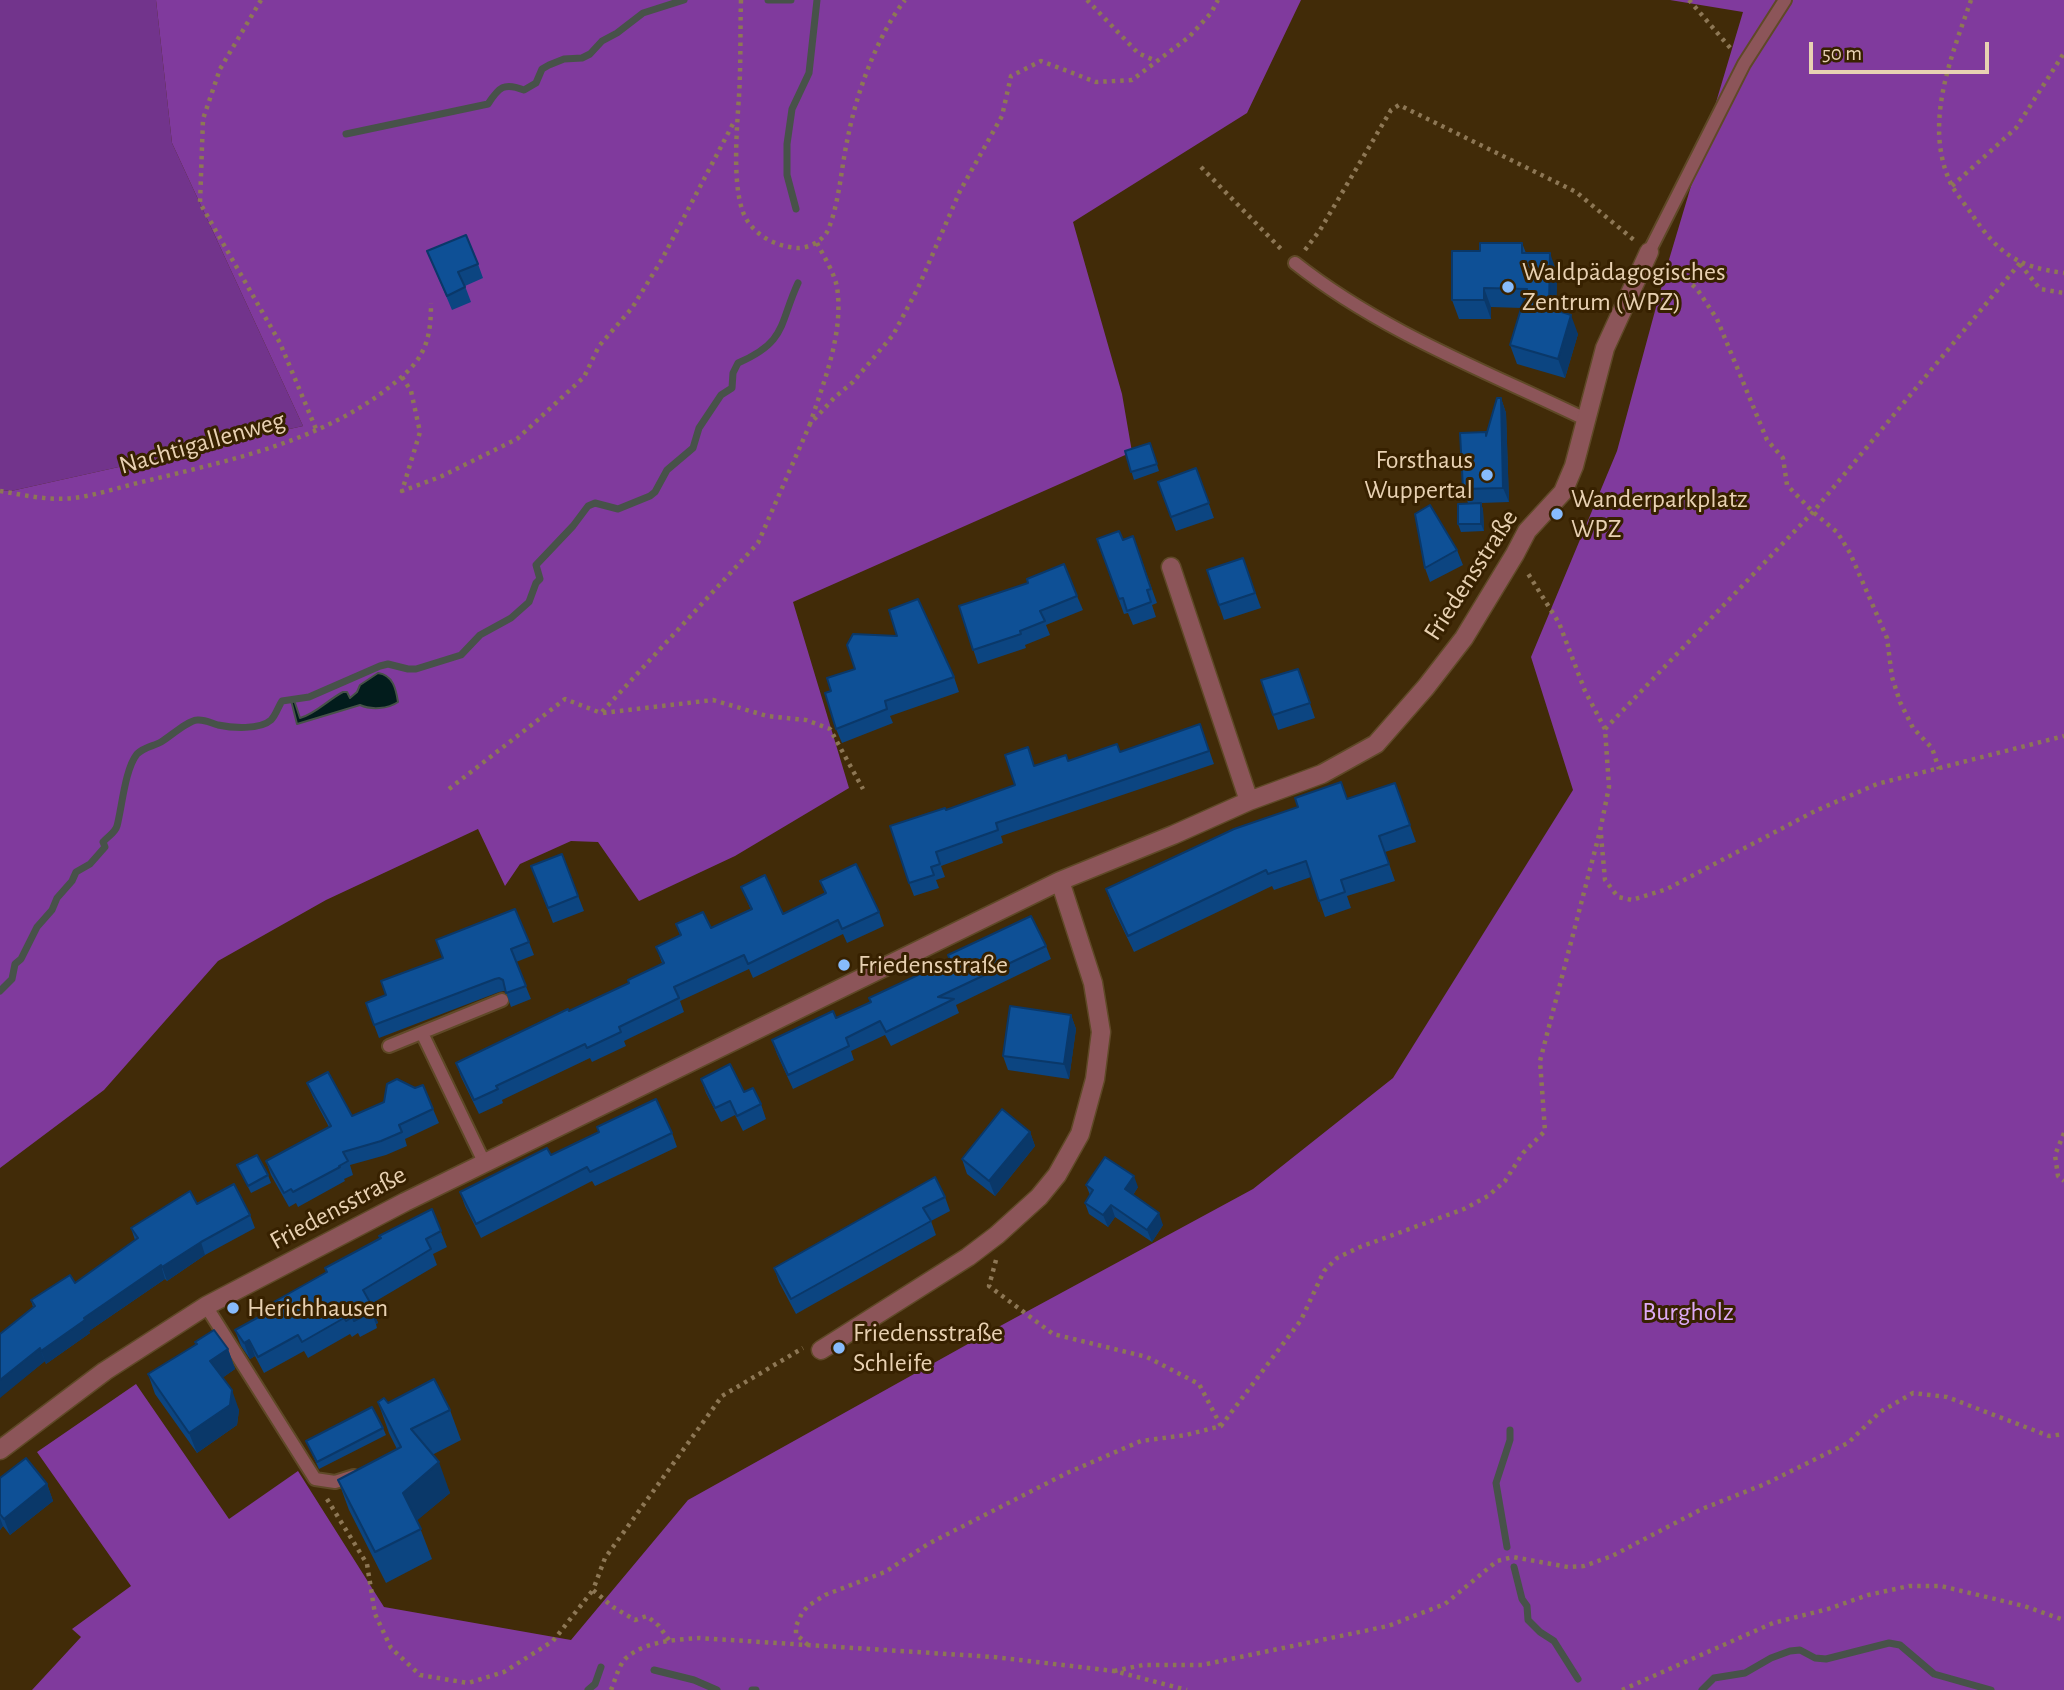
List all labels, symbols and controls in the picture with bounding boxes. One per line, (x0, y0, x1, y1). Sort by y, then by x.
scale bar (1812, 28, 1992, 72)
text: 50 m (1822, 43, 1862, 64)
place label: Waldpädagogisches Zentrum (WPZ) (1522, 256, 1726, 318)
marker: Waldpädagogisches Zentrum (WPZ) (1500, 279, 1516, 295)
street label: Nachtigallenweg (116, 404, 288, 482)
place label: Forsthaus Wuppertal (1364, 444, 1473, 505)
marker: Forsthaus Wuppertal (1479, 467, 1495, 483)
place label: Wanderparkplatz WPZ (1571, 483, 1748, 544)
street label: Friedensstraße (1417, 504, 1525, 646)
marker: Wanderparkplatz WPZ (1549, 506, 1565, 522)
place label: Friedensstraße (858, 949, 1008, 981)
marker: Friedensstraße (836, 957, 852, 973)
street label: Friedensstraße (264, 1159, 412, 1257)
place label: Herichhausen (247, 1292, 388, 1324)
park label: Burgholz (1642, 1296, 1734, 1328)
marker: Herichhausen (225, 1300, 241, 1316)
place label: Friedensstraße Schleife (853, 1317, 1003, 1378)
marker: Friedensstraße Schleife (831, 1340, 847, 1356)

